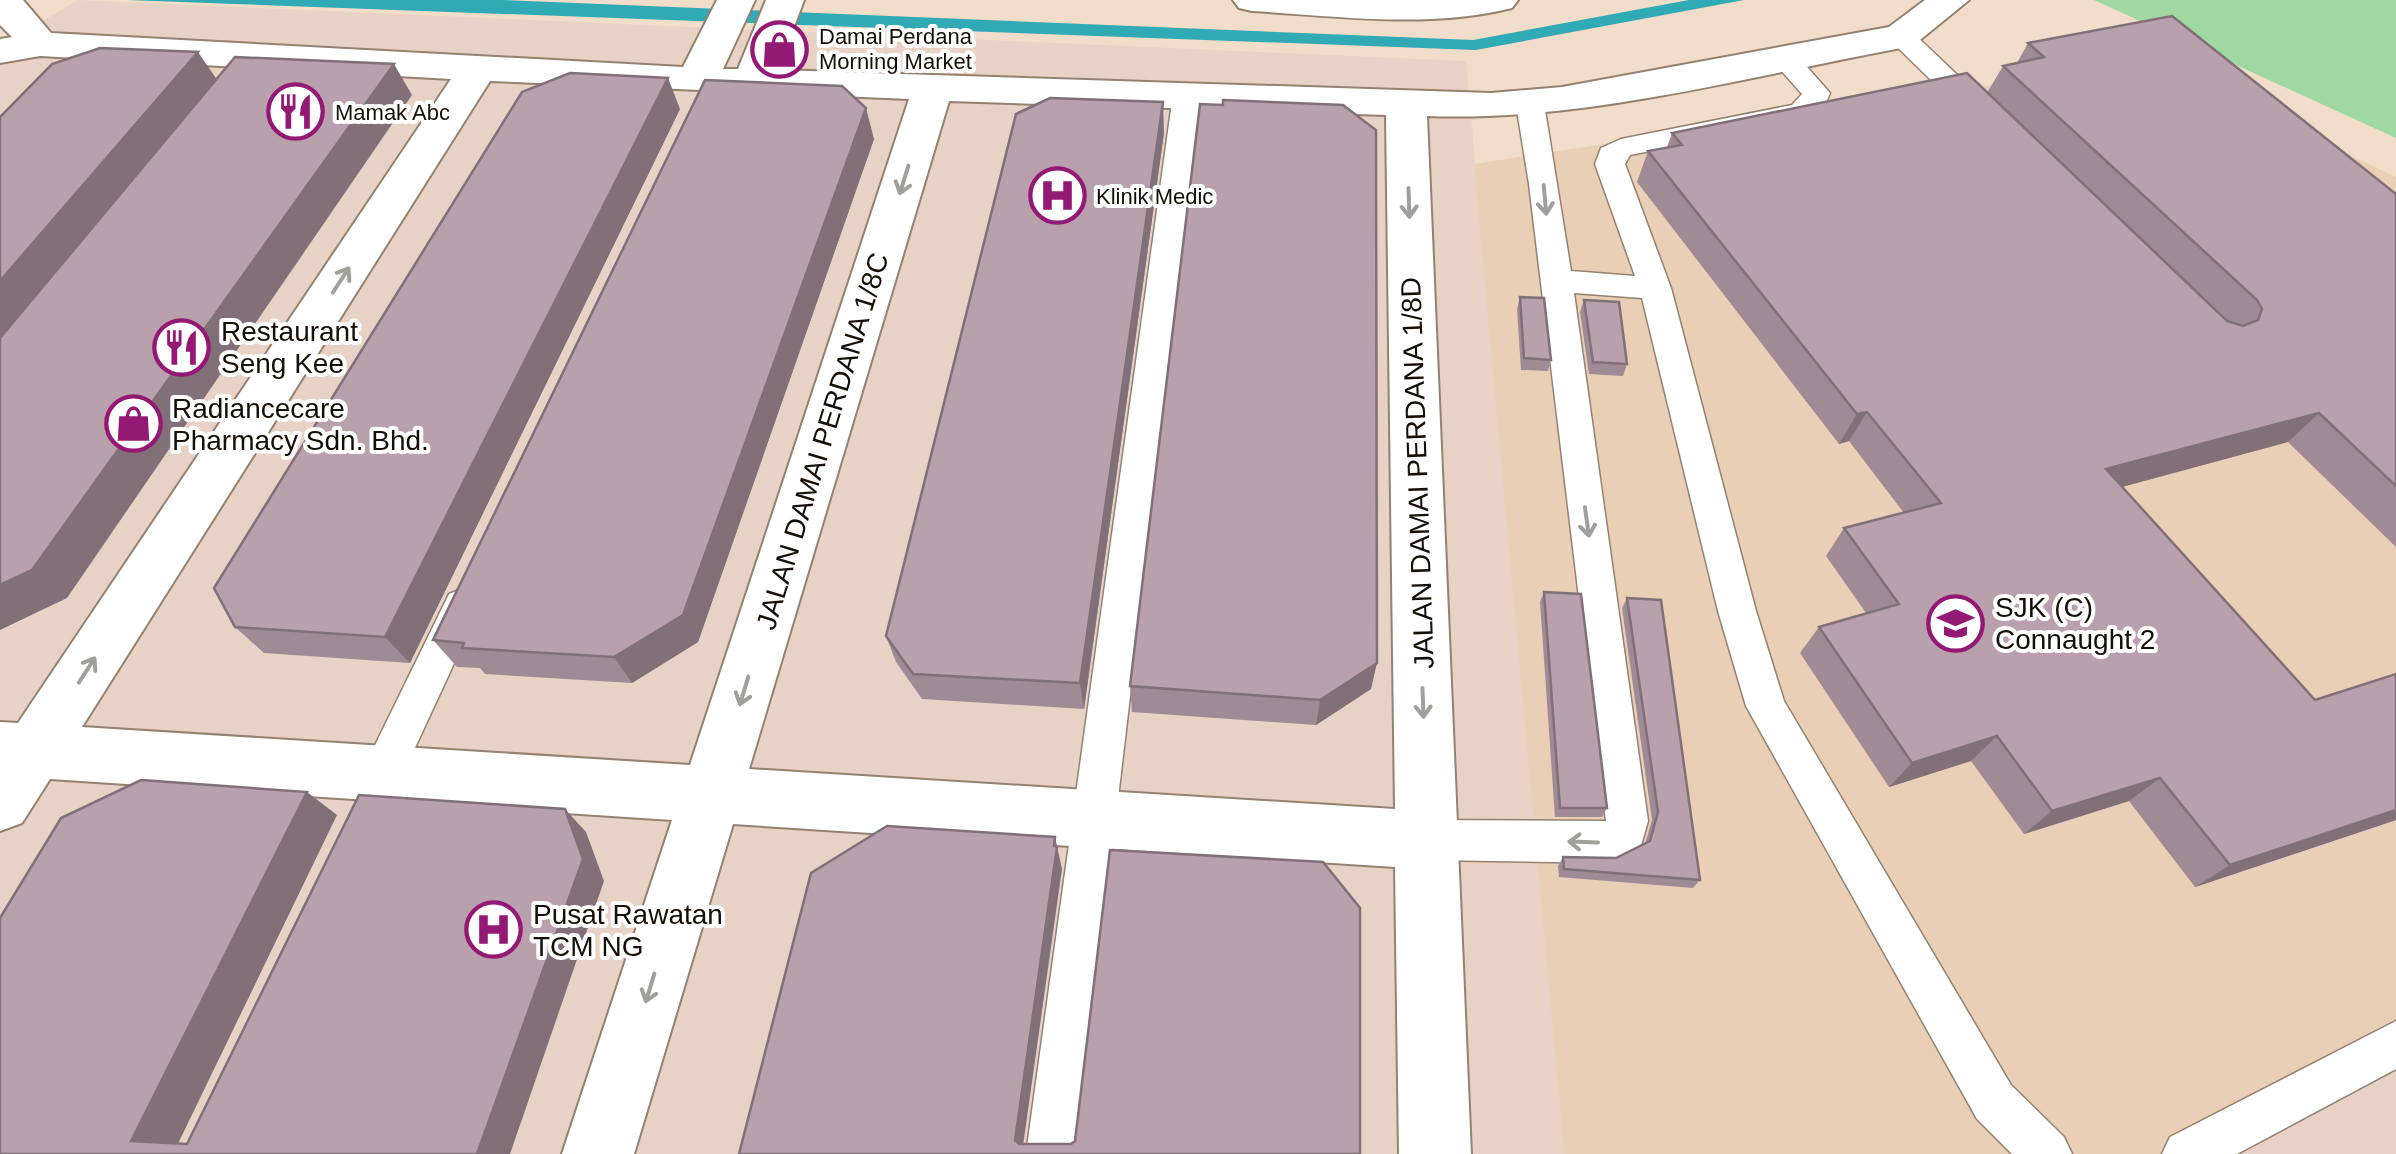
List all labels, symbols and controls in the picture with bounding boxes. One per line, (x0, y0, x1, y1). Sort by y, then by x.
shop icon: Damai Perdana Morning Market (750, 19, 810, 79)
place label: Damai Perdana Morning Market (819, 24, 973, 74)
restaurant icon: Mamak Abc (266, 82, 326, 142)
place label: Mamak Abc (335, 100, 450, 125)
one-way arrow (893, 164, 911, 195)
hospital icon: Klinik Medic (1027, 166, 1087, 226)
one-way arrow (1536, 183, 1555, 216)
place label: Klinik Medic (1096, 184, 1213, 209)
one-way arrow (1400, 187, 1419, 219)
street label: JALAN DAMAI PERDANA 1/8C (750, 249, 895, 633)
one-way arrow (330, 266, 351, 295)
street label: JALAN DAMAI PERDANA 1/8D (1395, 276, 1440, 669)
place label: Restaurant Seng Kee (221, 316, 358, 379)
restaurant icon: Restaurant Seng Kee (152, 317, 212, 377)
place label: Radiancecare Pharmacy Sdn. Bhd. (172, 393, 429, 456)
shop icon: Radiancecare Pharmacy Sdn. Bhd. (103, 394, 163, 454)
one-way arrow (1578, 506, 1596, 538)
place label: SJK (C) Connaught 2 (1995, 592, 2155, 655)
school or university icon: SJK (C) Connaught 2 (1926, 593, 1986, 653)
one-way arrow (76, 656, 97, 684)
one-way arrow (733, 674, 751, 706)
one-way arrow (1414, 687, 1433, 719)
one-way arrow (1567, 832, 1599, 851)
place label: Pusat Rawatan TCM NG (533, 899, 723, 962)
hospital icon: Pusat Rawatan TCM NG (464, 900, 524, 960)
one-way arrow (640, 972, 658, 1004)

